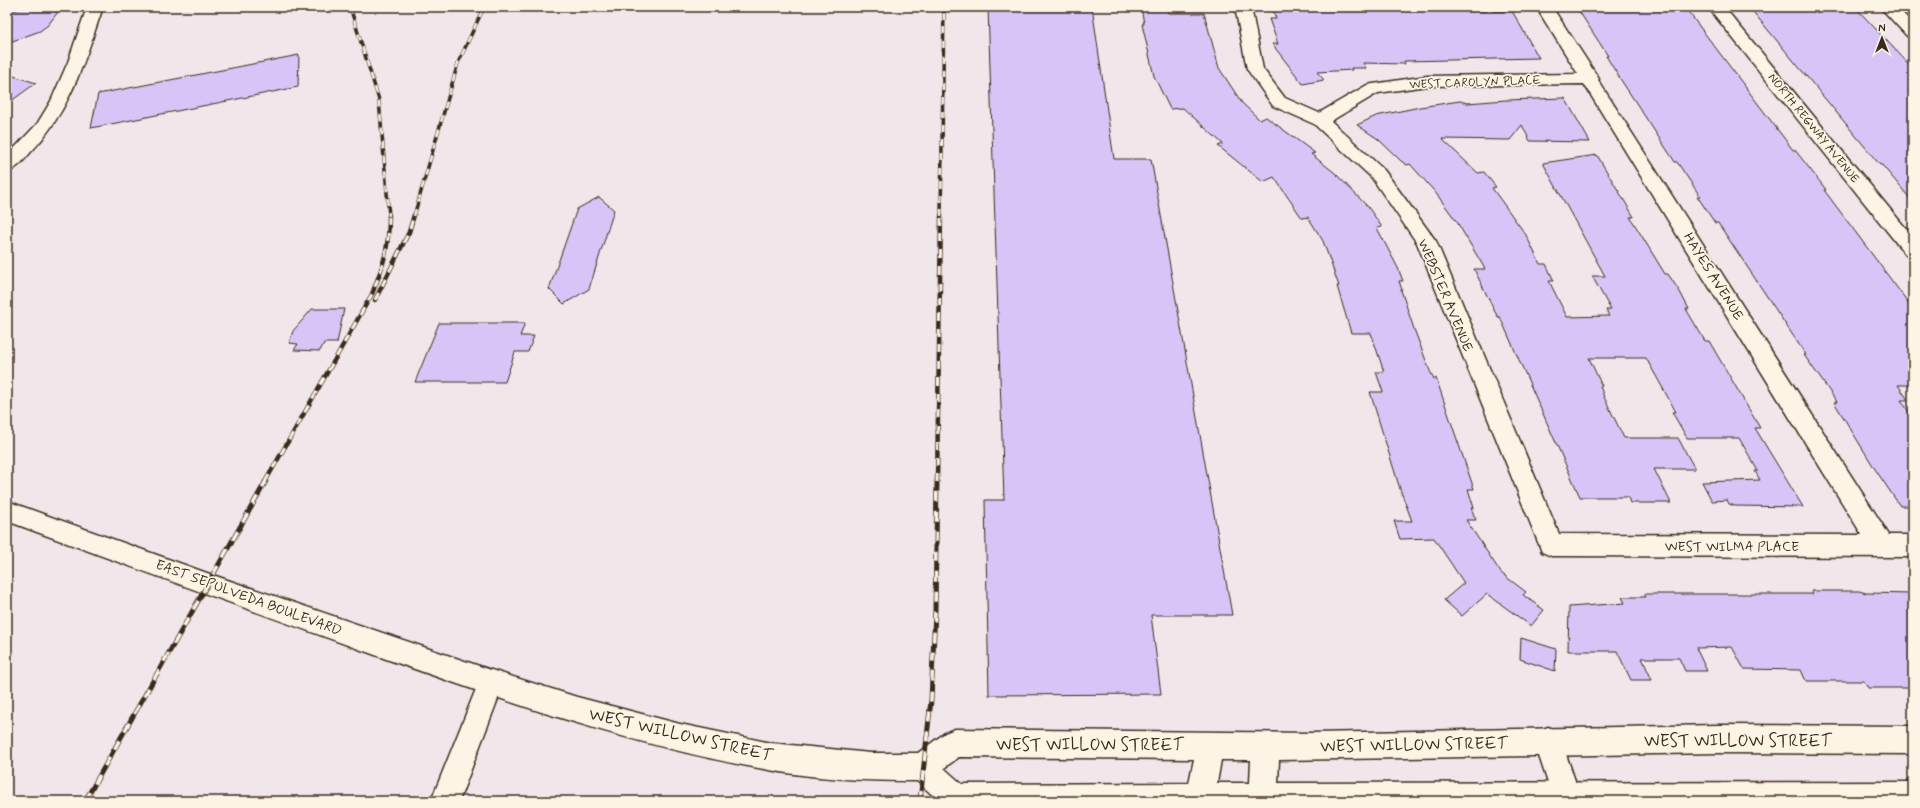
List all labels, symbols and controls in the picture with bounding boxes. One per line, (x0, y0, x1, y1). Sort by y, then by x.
north arrow (1862, 18, 1902, 58)
text: N (1878, 22, 1886, 36)
street label: NORTH REGWAY AVENUE (1764, 70, 1863, 187)
street label: WEST CAROLYN PLACE (1409, 73, 1541, 93)
street label: HAYES AVENUE (1679, 229, 1747, 324)
street label: WEBSTER AVENUE (1413, 236, 1477, 354)
street label: WEST WILMA PLACE (1665, 538, 1799, 556)
street label: EAST SEPULVEDA BOULEVARD (153, 556, 344, 640)
street label: WEST WILLOW STREET (587, 703, 776, 767)
street label: WEST WILLOW STREET (1644, 730, 1833, 752)
street label: WEST WILLOW STREET (1320, 732, 1510, 758)
street label: WEST WILLOW STREET (996, 734, 1185, 756)

